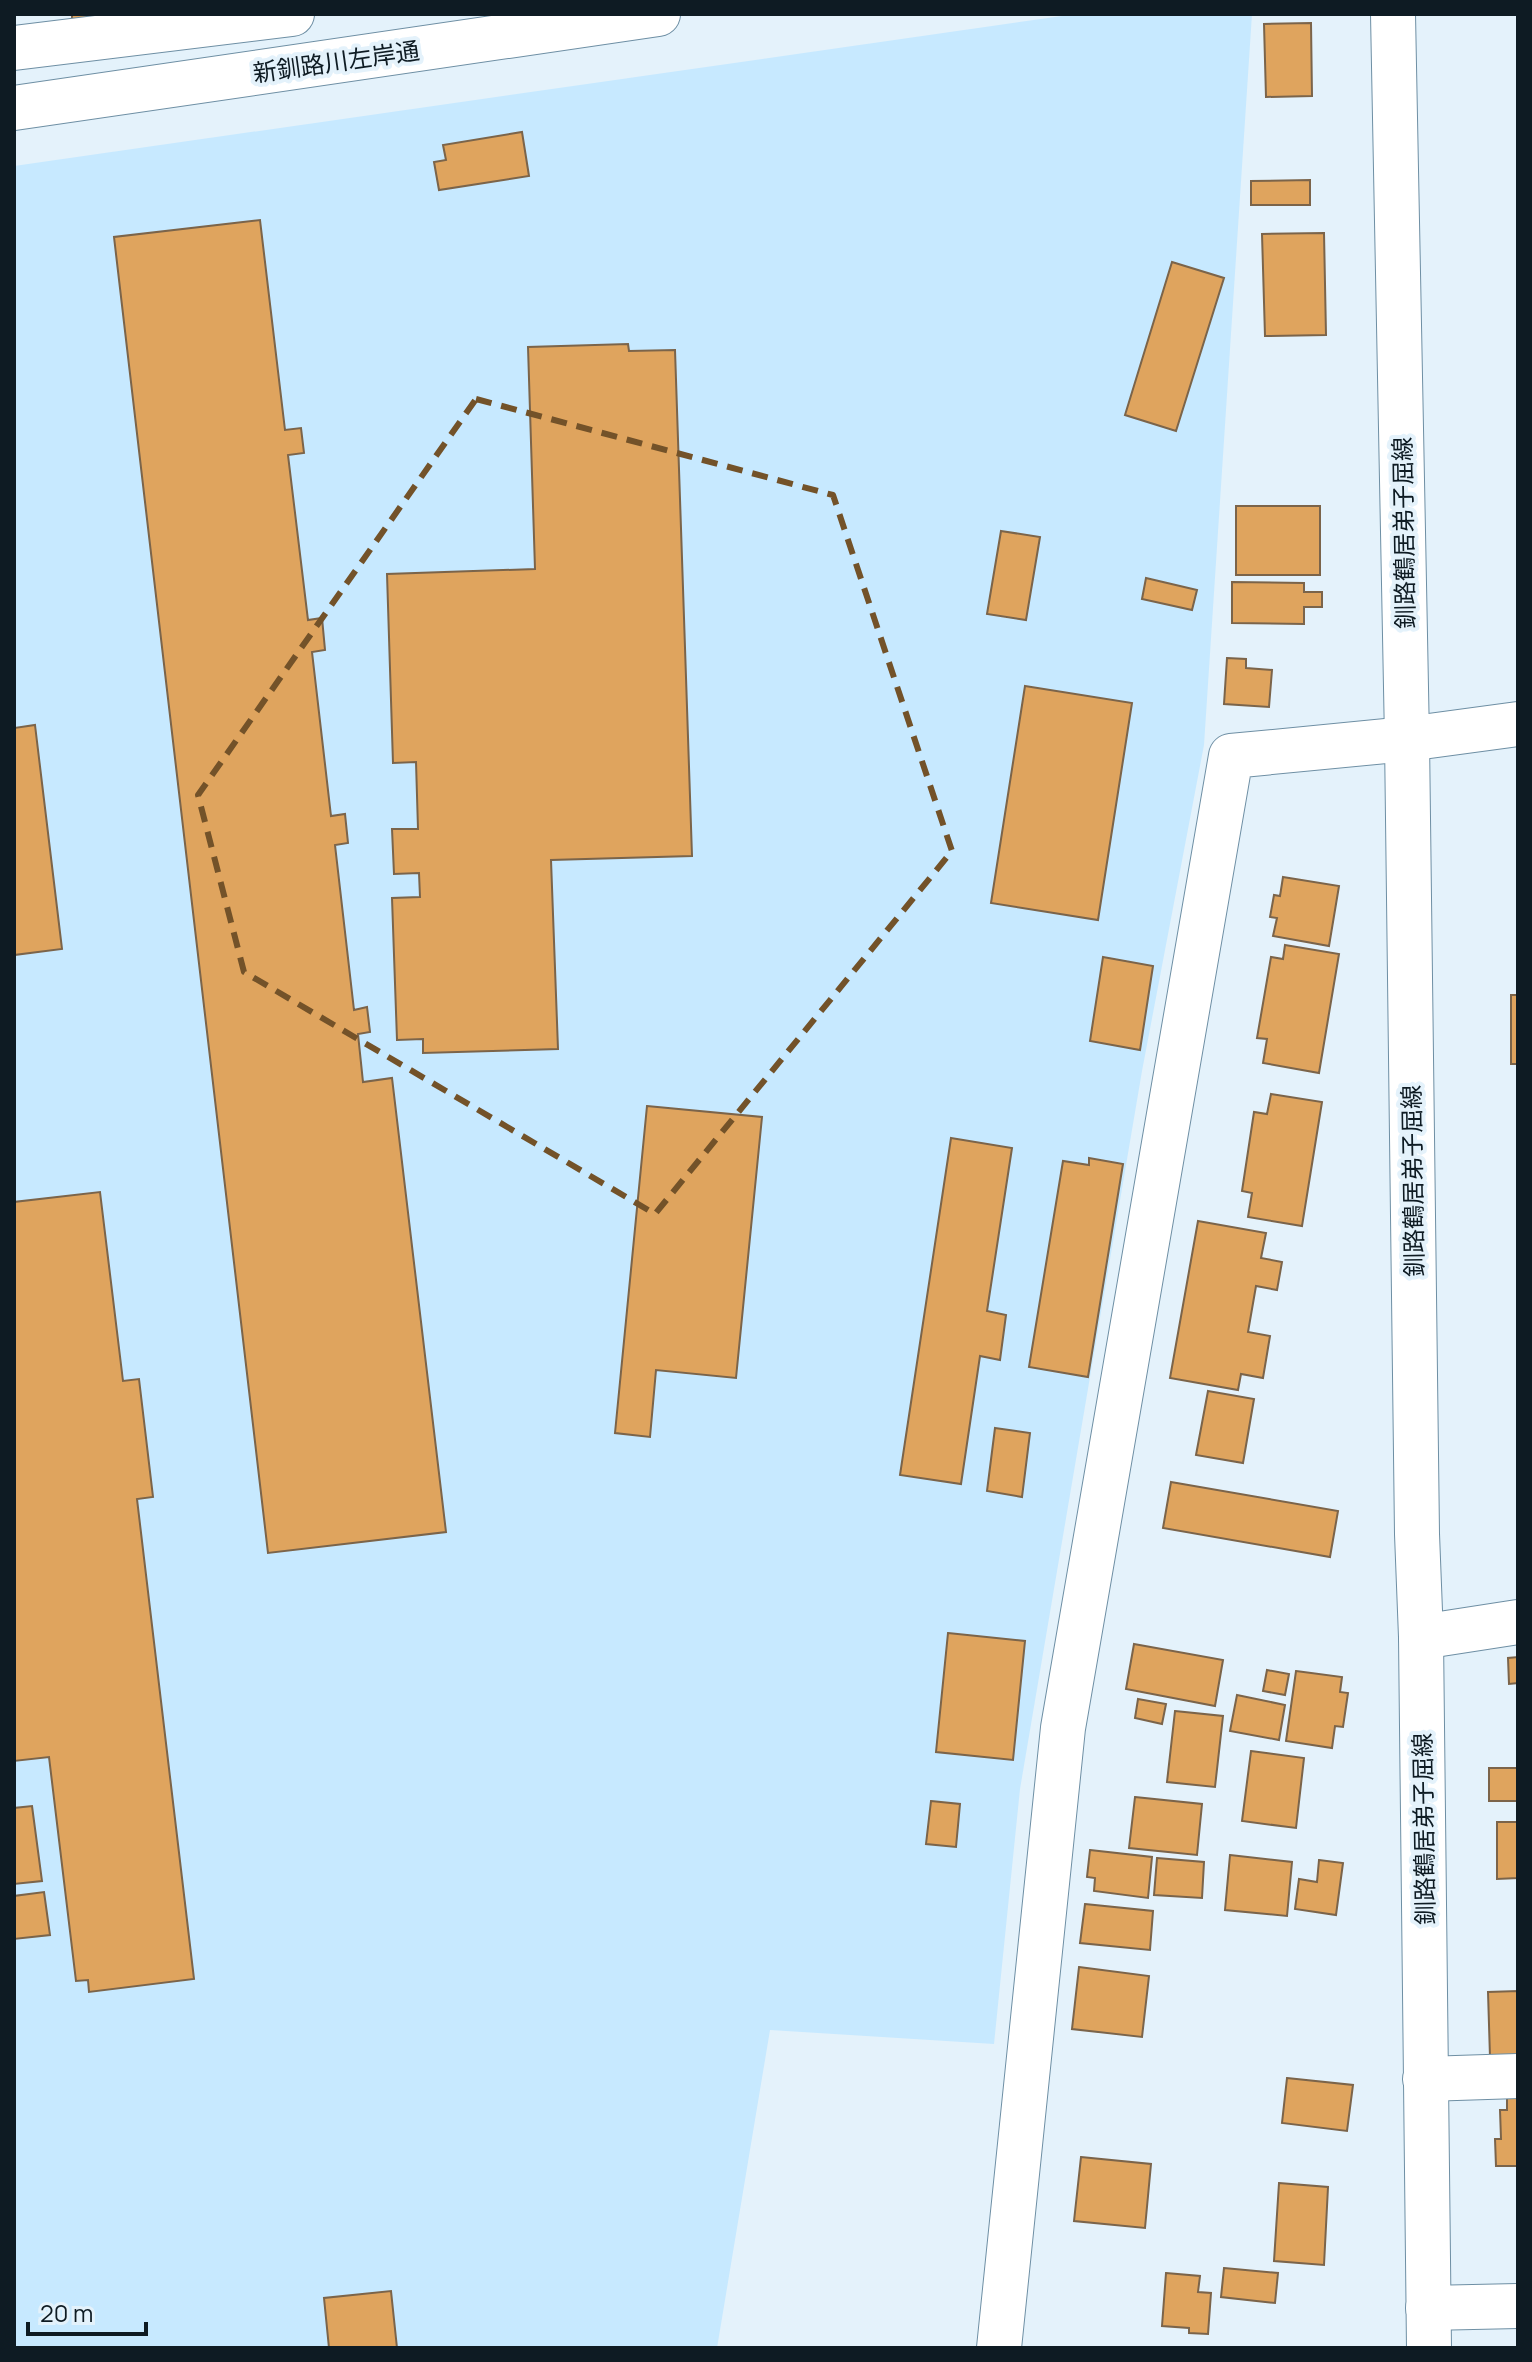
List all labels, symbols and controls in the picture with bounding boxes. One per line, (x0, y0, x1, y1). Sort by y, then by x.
street label: 新釧路川左岸通 (251, 33, 421, 89)
street label: 釧路鶴居弟子屈線 (1385, 437, 1421, 629)
street label: 釧路鶴居弟子屈線 (1394, 1085, 1430, 1277)
street label: 釧路鶴居弟子屈線 (1405, 1733, 1441, 1925)
scale bar (28, 2286, 146, 2336)
text: 20 m (40, 2296, 93, 2329)

